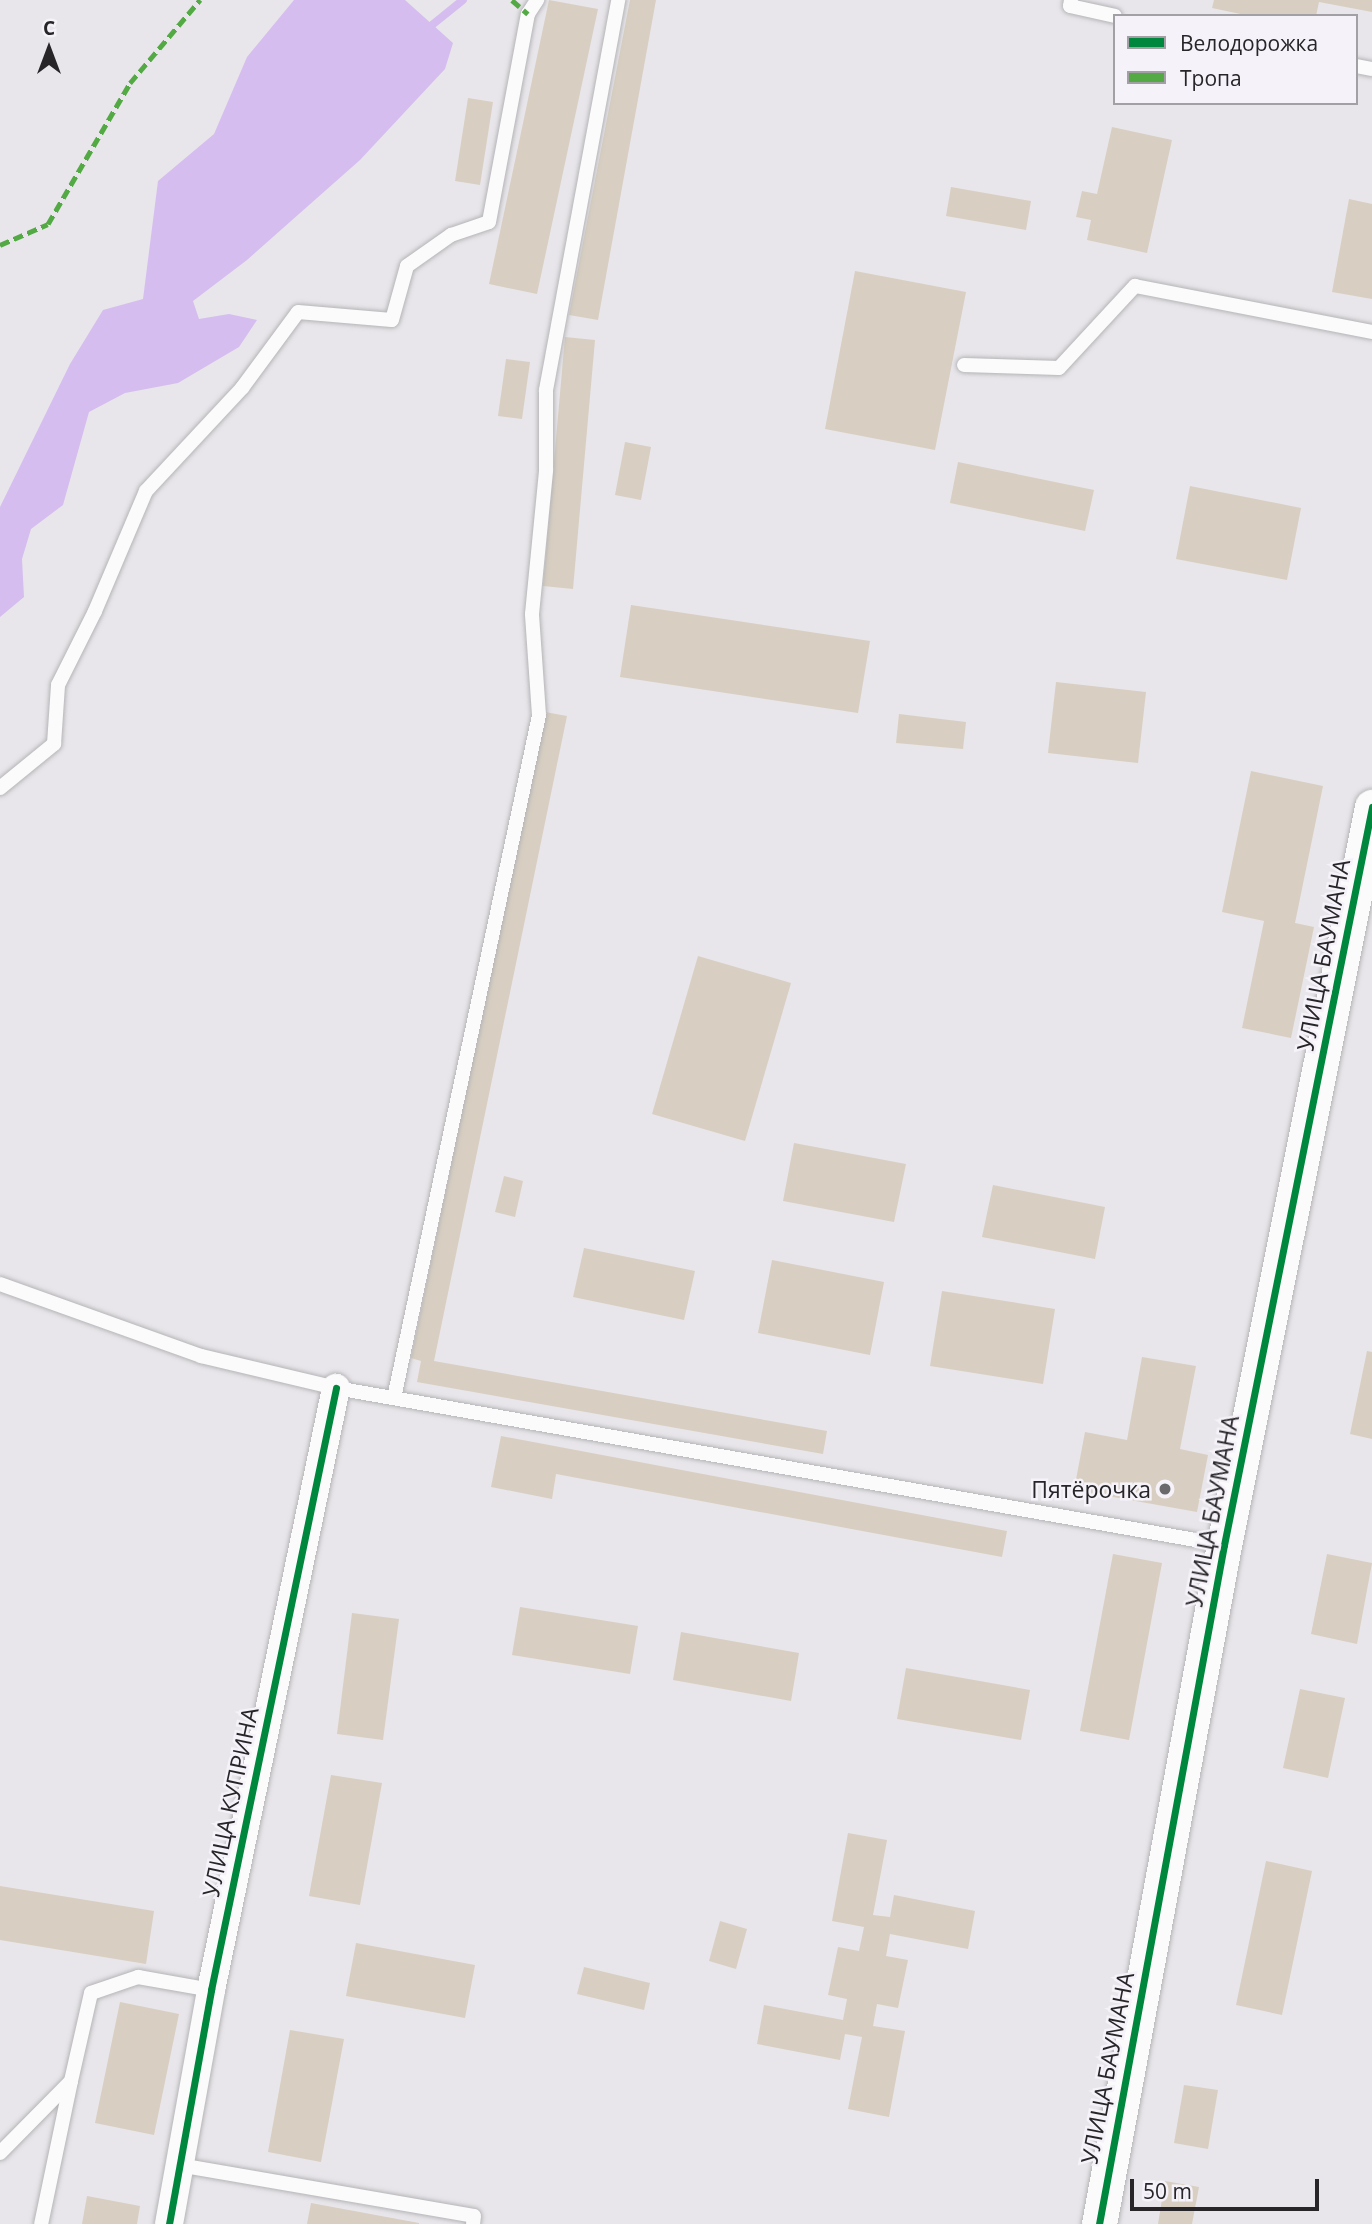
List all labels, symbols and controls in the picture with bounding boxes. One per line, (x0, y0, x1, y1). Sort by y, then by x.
north arrow (14, 14, 84, 84)
legend (1113, 14, 1358, 105)
text: С (43, 15, 55, 41)
text: Велодорожка (1180, 29, 1318, 57)
text: Тропа (1180, 64, 1242, 92)
street label: УЛИЦА БАУМАНА (1291, 857, 1355, 1053)
street label: УЛИЦА БАУМАНА (1180, 1413, 1244, 1609)
place label: Пятёрочка (1031, 1475, 1151, 1503)
marker: Пятёрочка (1157, 1481, 1173, 1497)
street label: УЛИЦА КУПРИНА (196, 1705, 264, 1899)
street label: УЛИЦА БАУМАНА (1075, 1970, 1139, 2166)
scale bar (1134, 2164, 1323, 2208)
text: 50 m (1143, 2177, 1192, 2205)

